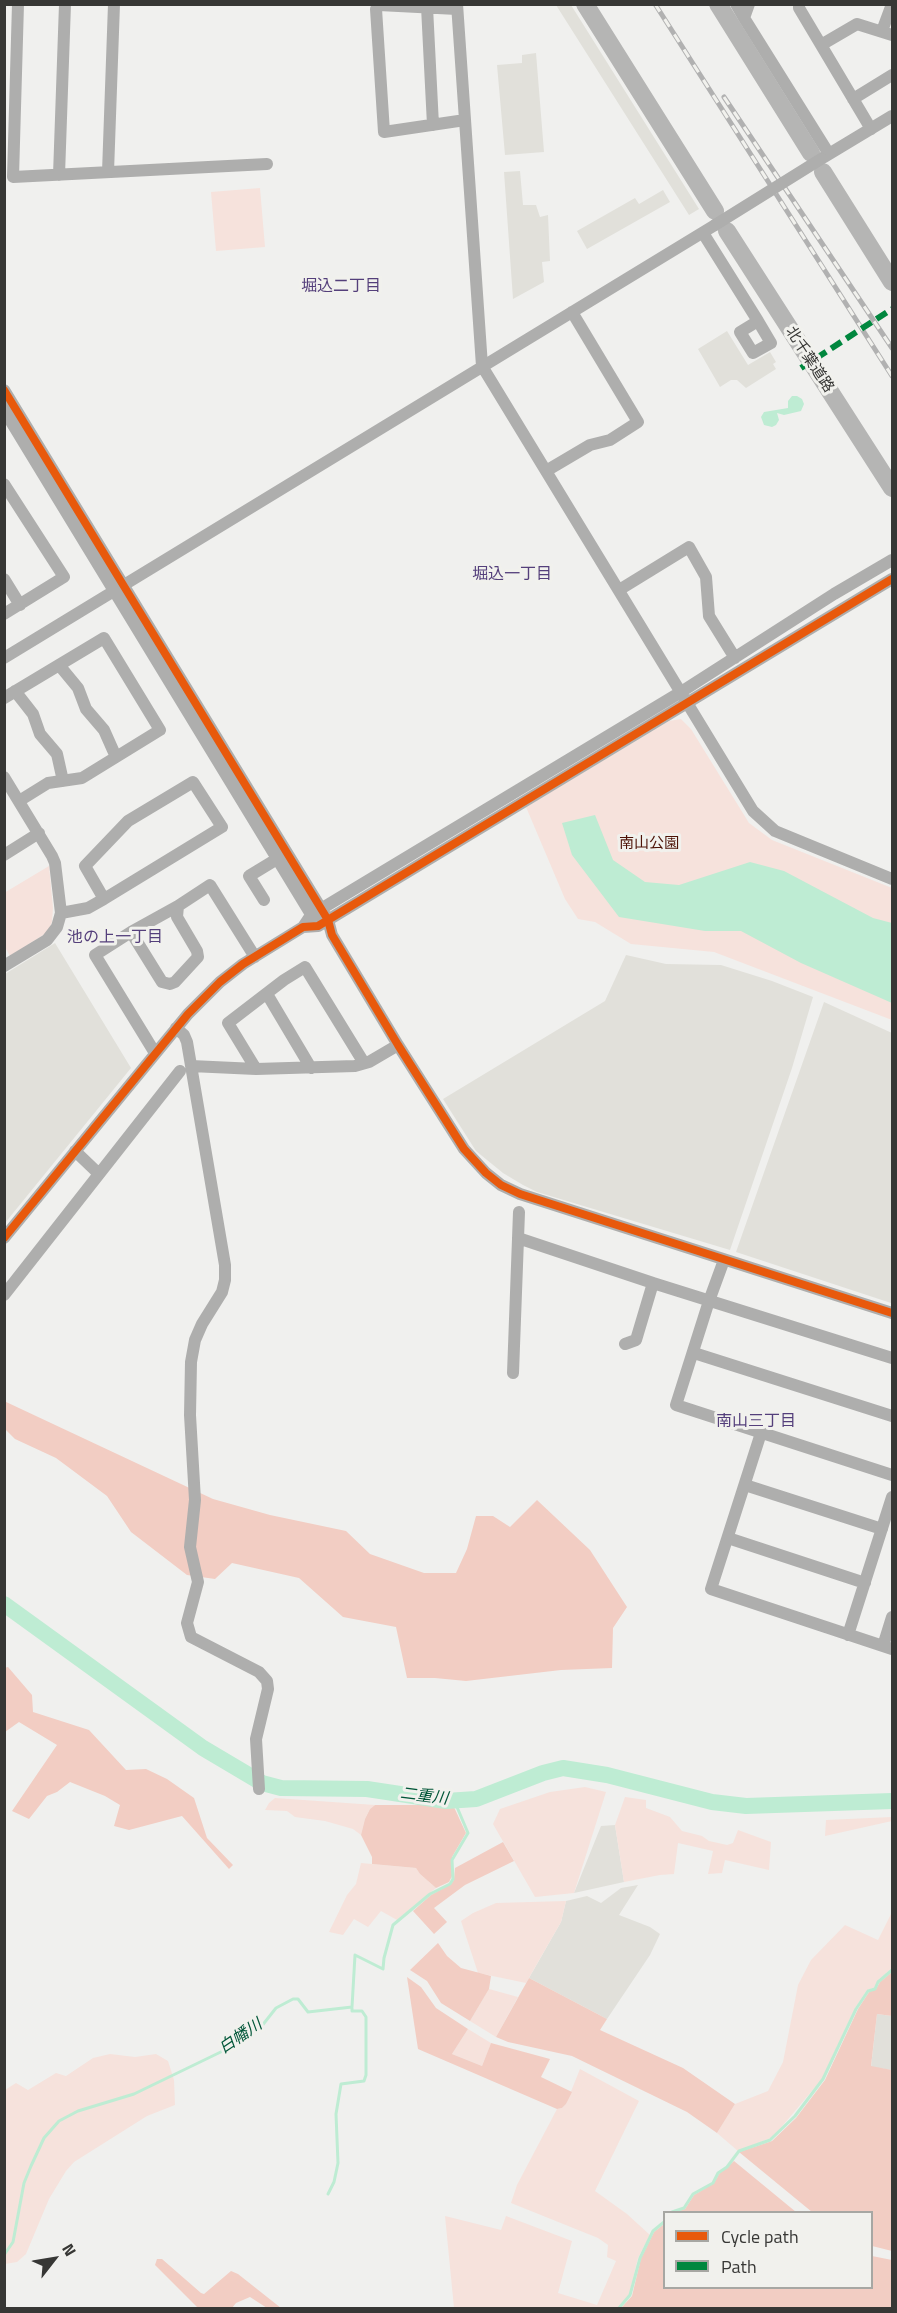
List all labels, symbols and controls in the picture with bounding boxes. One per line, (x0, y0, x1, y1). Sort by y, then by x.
district label: 堀込二丁目 (301, 277, 381, 297)
street label: 北千葉道路 (781, 324, 837, 396)
district label: 堀込一丁目 (472, 565, 552, 585)
park label: 南山公園 (619, 835, 679, 853)
district label: 池の上一丁目 (67, 928, 163, 948)
district label: 南山三丁目 (716, 1412, 796, 1432)
water label: 二重川 (399, 1785, 449, 1809)
water label: 白幡川 (216, 2016, 266, 2058)
legend (663, 2211, 873, 2289)
text: Cycle path (721, 2223, 799, 2250)
north arrow (24, 2229, 84, 2289)
text: N (56, 2239, 83, 2261)
text: Path (721, 2253, 757, 2280)

